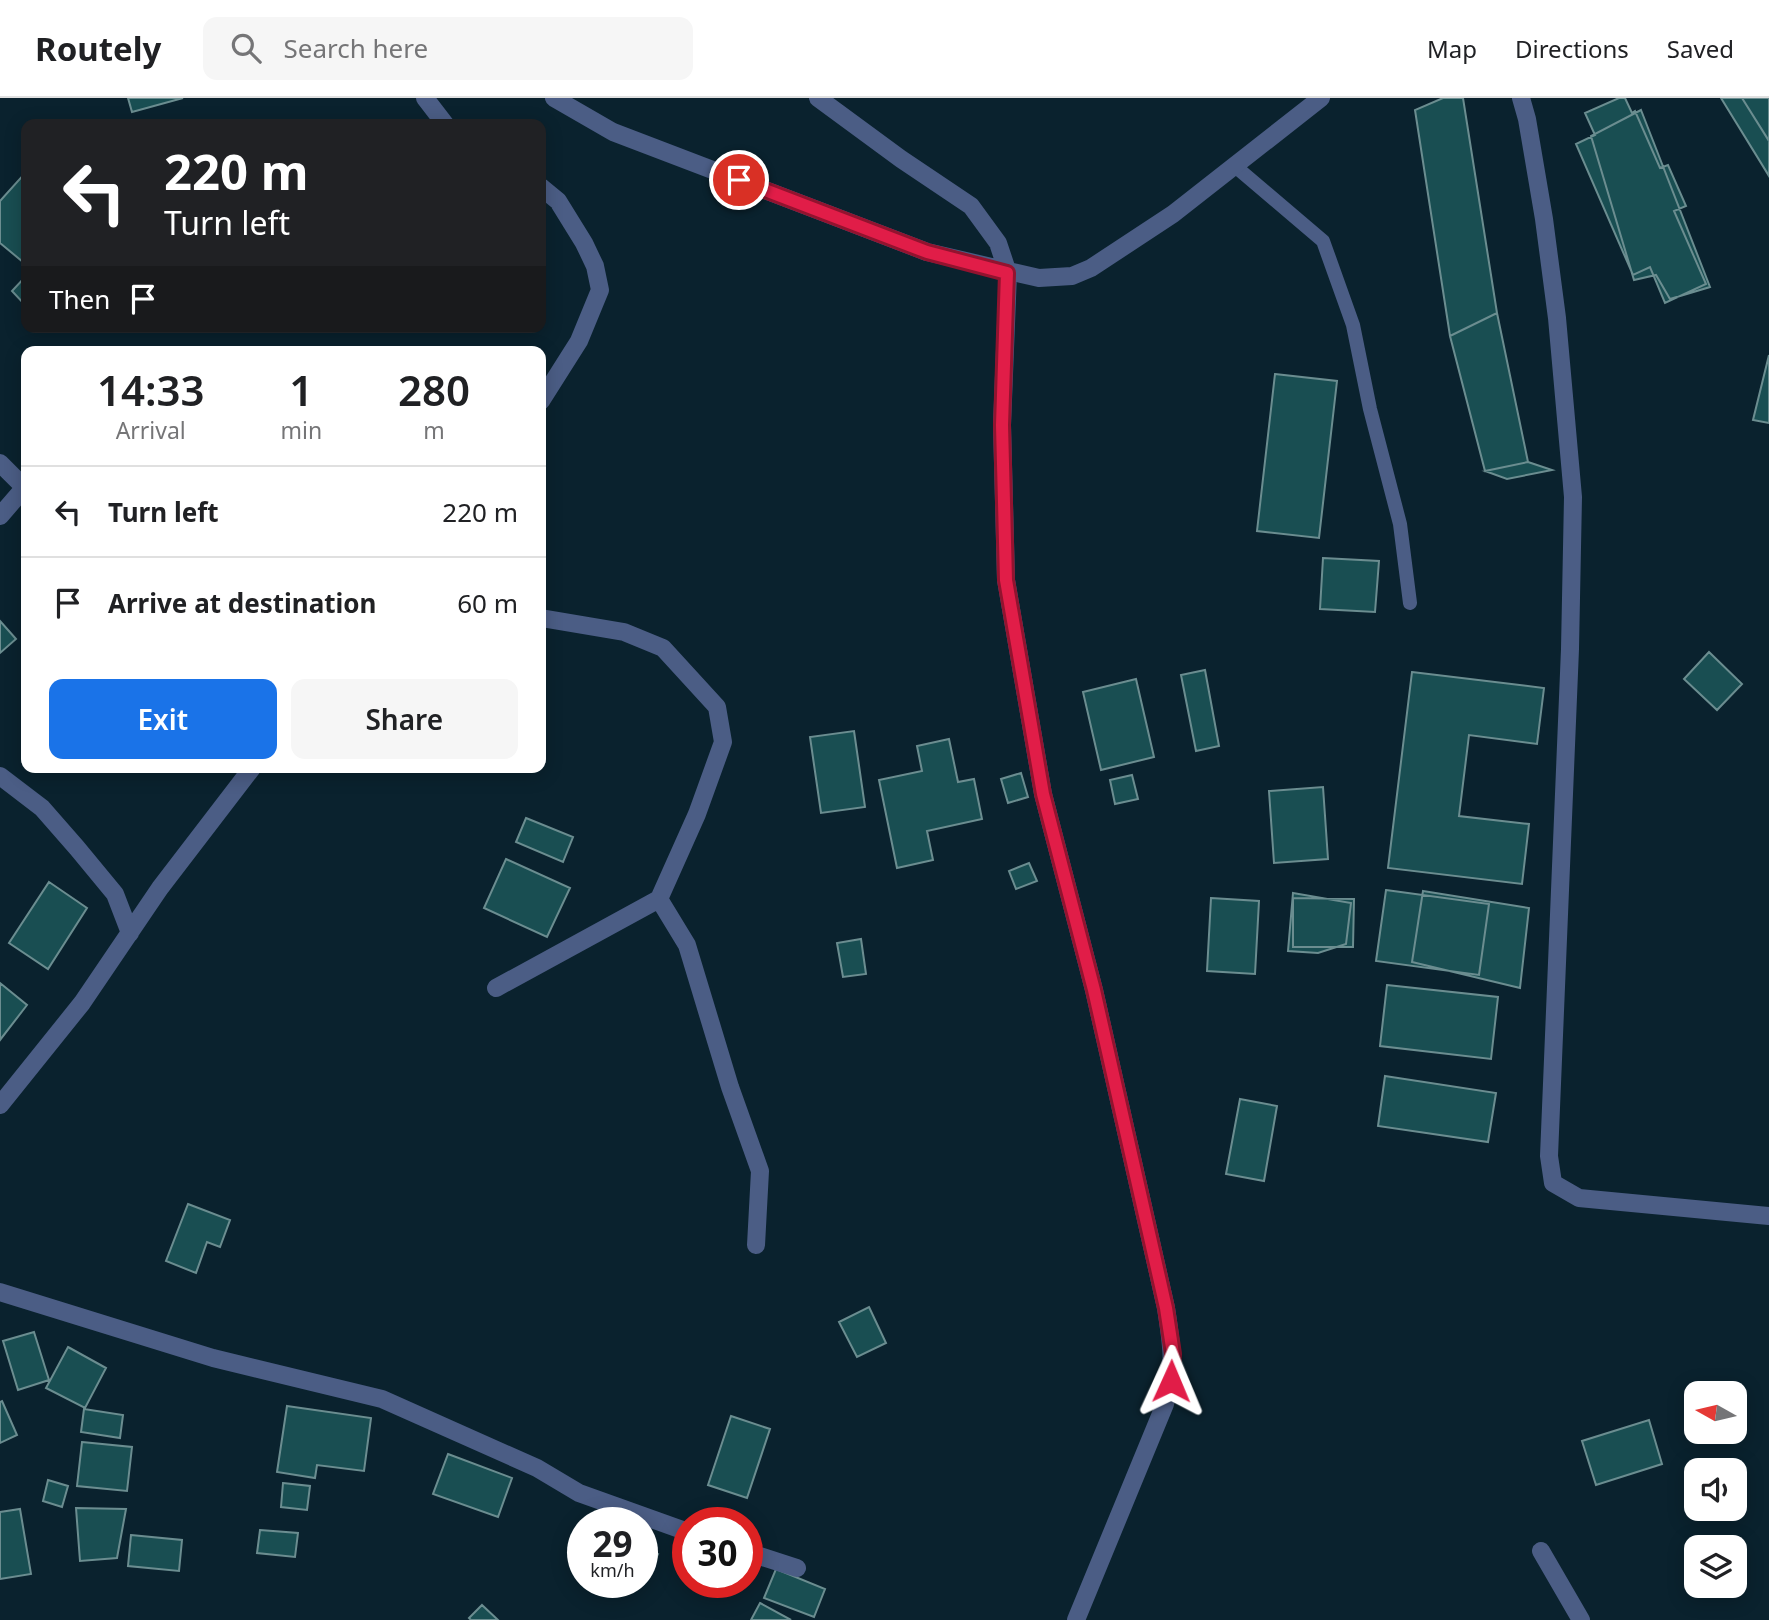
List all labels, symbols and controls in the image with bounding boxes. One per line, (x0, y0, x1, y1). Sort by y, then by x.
search box (203, 17, 693, 80)
text: Routely (35, 26, 161, 71)
icon: search (227, 29, 265, 67)
text: Search here (283, 30, 428, 66)
text: Map (1427, 32, 1477, 65)
text: Directions (1515, 32, 1629, 65)
text: Saved (1667, 32, 1734, 65)
text: 220 m (164, 138, 309, 204)
icon: left (49, 147, 140, 238)
pin (709, 150, 769, 210)
icon: arrive (720, 161, 758, 199)
text: Turn left (164, 201, 290, 244)
icon: arrive (124, 280, 162, 318)
text: Then (49, 281, 110, 317)
text: 14:33 (97, 361, 205, 418)
text: 1 (289, 361, 313, 418)
text: 280 (398, 361, 470, 418)
text: Arrival (116, 414, 186, 446)
text: min (280, 414, 322, 446)
text: m (423, 414, 445, 446)
icon: left (49, 493, 87, 531)
text: Turn left (108, 494, 219, 530)
text: 220 m (442, 494, 518, 530)
icon: arrive (49, 584, 87, 622)
text: Arrive at destination (108, 585, 377, 621)
text: 60 m (457, 585, 518, 621)
button: Exit (49, 679, 277, 759)
button: Share (291, 679, 518, 759)
position arrow (1134, 1344, 1208, 1418)
north arrow (1684, 1381, 1746, 1444)
map controls (1684, 1381, 1747, 1598)
button: sound (1684, 1458, 1747, 1521)
speed limit sign: 30 (672, 1507, 763, 1598)
text: 29 (592, 1520, 633, 1567)
button: layers (1684, 1535, 1747, 1598)
text: km/h (590, 1558, 635, 1582)

